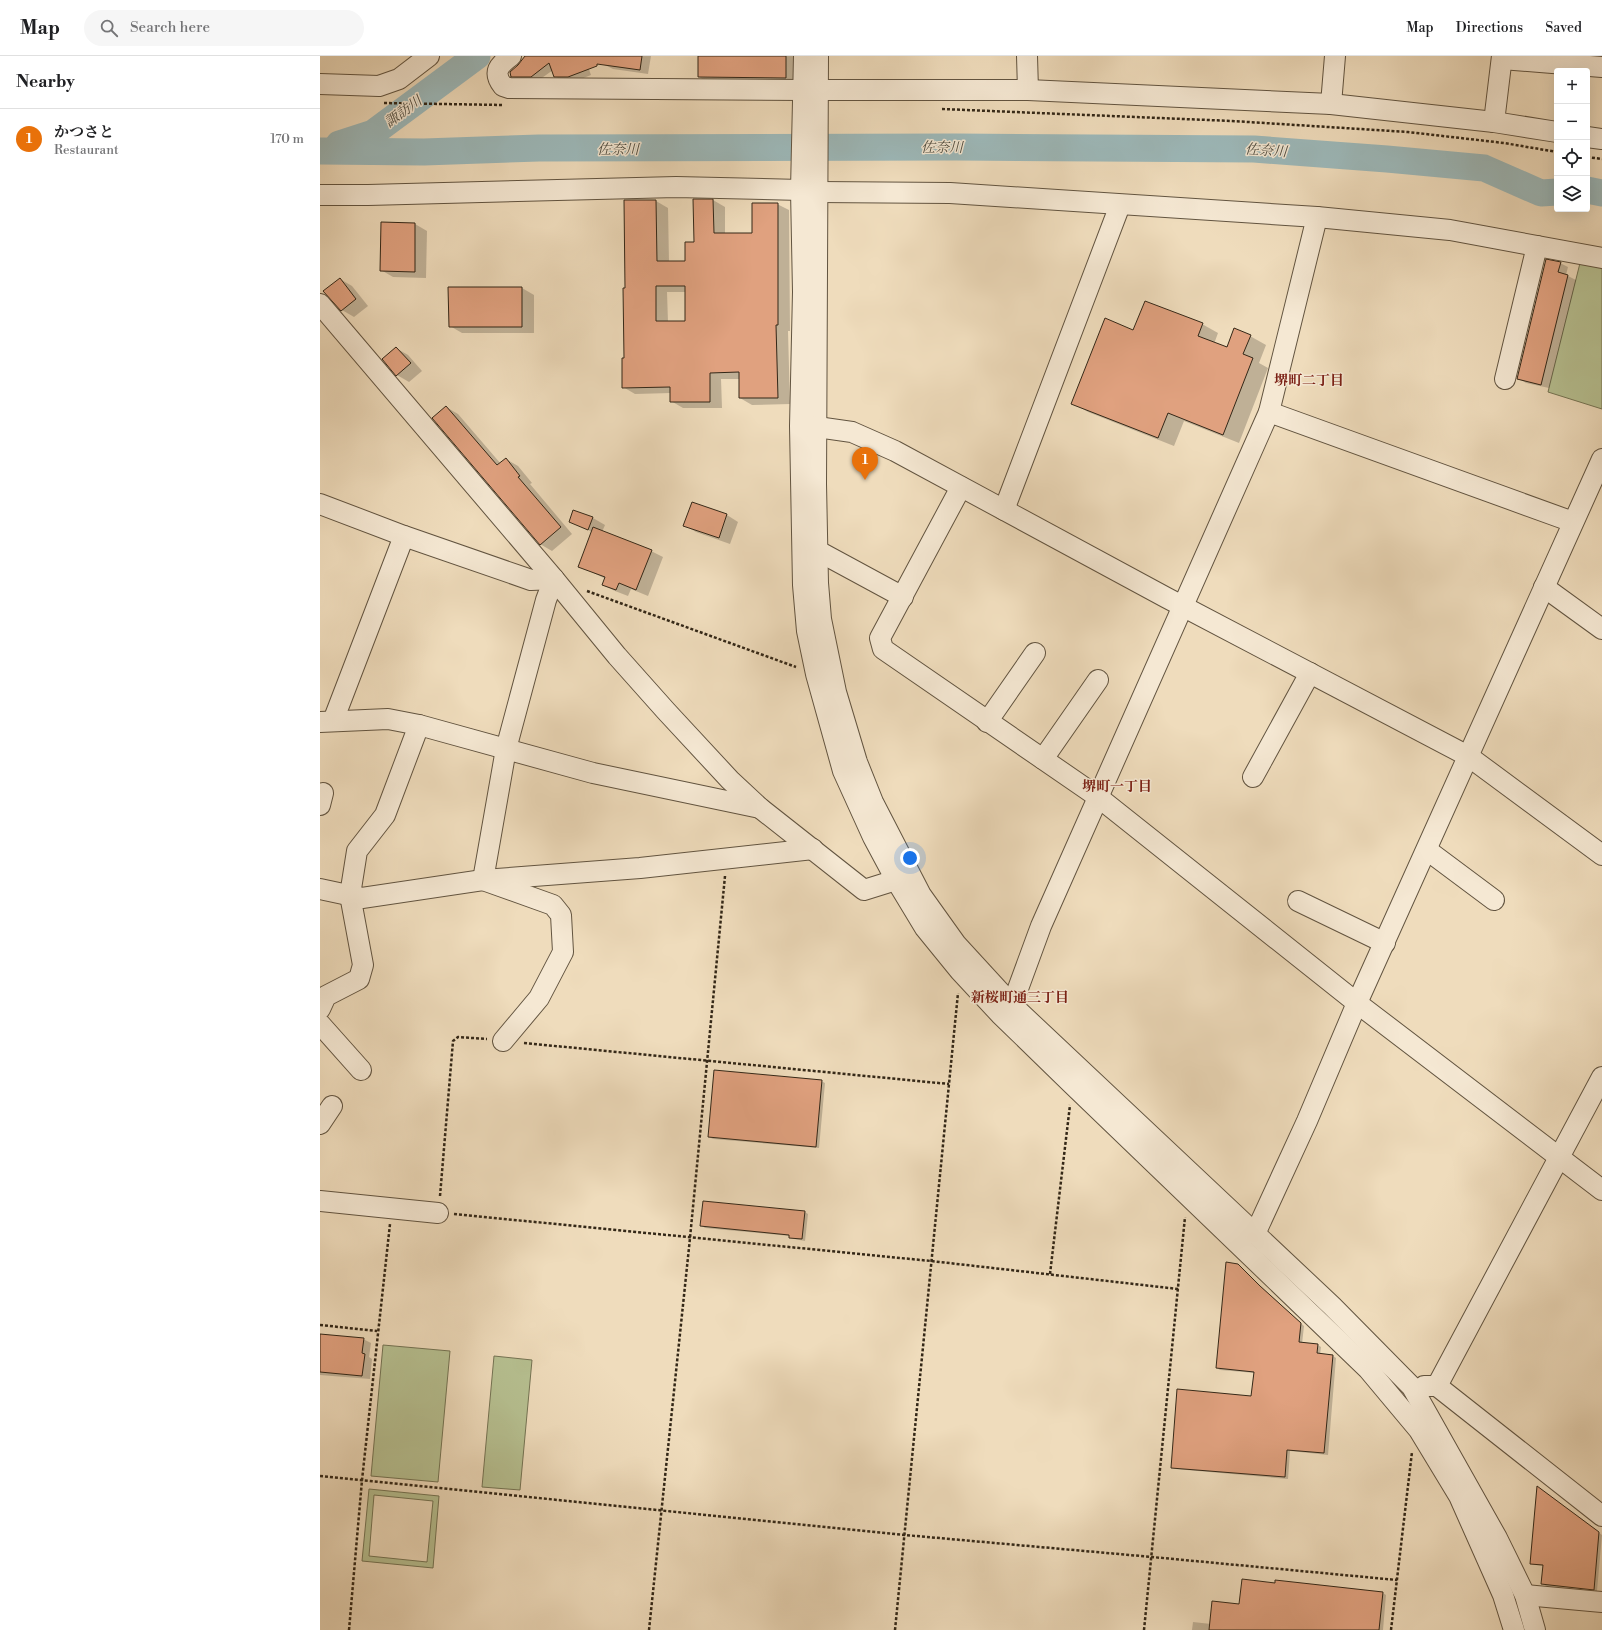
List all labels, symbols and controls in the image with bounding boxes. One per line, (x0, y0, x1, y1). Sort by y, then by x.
search box (84, 10, 364, 46)
text: Map (20, 16, 60, 40)
icon: search (98, 17, 120, 39)
text: Search here (130, 18, 210, 37)
text: Map (1406, 19, 1434, 37)
text: Directions (1456, 19, 1523, 37)
text: Saved (1545, 19, 1582, 37)
map controls (1554, 68, 1590, 212)
button: + (1554, 68, 1590, 104)
text: Nearby (16, 71, 75, 93)
water label: 諏訪川 (381, 91, 427, 131)
button: − (1554, 104, 1590, 140)
text: かつさと (54, 123, 114, 142)
text: 1 (26, 131, 32, 147)
text: 170 m (270, 131, 304, 147)
water label: 佐奈川 (921, 139, 965, 157)
button: locate (1554, 140, 1590, 176)
water label: 佐奈川 (597, 141, 641, 159)
water label: 佐奈川 (1244, 141, 1290, 162)
text: Restaurant (54, 142, 119, 158)
button: layers (1554, 176, 1590, 212)
district label: 堺町二丁目 (1274, 372, 1344, 390)
pin: 1 (852, 447, 878, 480)
district label: 堺町一丁目 (1082, 778, 1152, 796)
your location (900, 848, 920, 868)
district label: 新桜町通三丁目 (971, 989, 1069, 1007)

